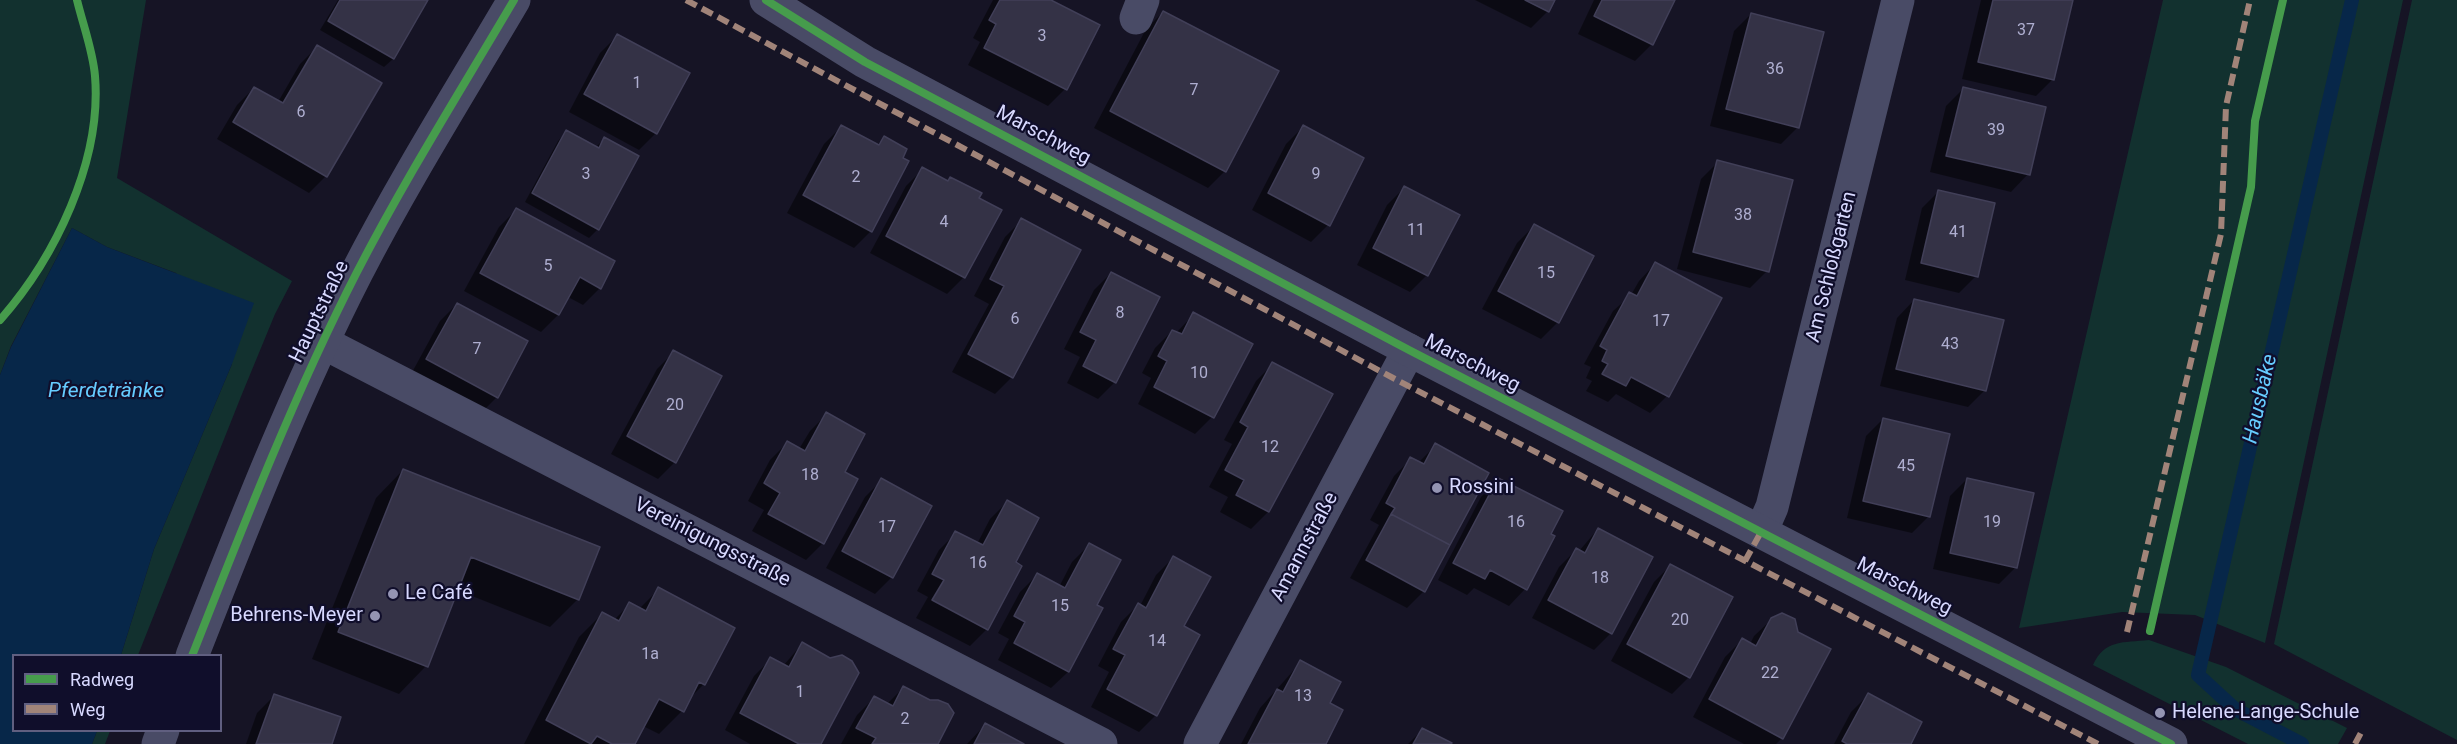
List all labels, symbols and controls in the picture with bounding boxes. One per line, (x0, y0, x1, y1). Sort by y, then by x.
house number: 37 (2017, 21, 2035, 41)
house number: 3 (1038, 27, 1046, 47)
house number: 36 (1766, 60, 1784, 80)
house number: 1 (633, 74, 641, 94)
house number: 7 (1190, 81, 1198, 101)
street label: Marschweg (992, 101, 1094, 171)
house number: 6 (297, 103, 305, 123)
house number: 39 (1987, 121, 2005, 141)
house number: 3 (582, 165, 590, 185)
house number: 9 (1312, 165, 1320, 185)
house number: 2 (852, 168, 860, 188)
street label: Am Schloßgarten (1802, 189, 1862, 345)
house number: 38 (1734, 206, 1752, 226)
house number: 4 (940, 213, 948, 233)
house number: 11 (1407, 221, 1425, 241)
house number: 41 (1949, 223, 1967, 243)
street label: Hauptstraße (285, 257, 355, 367)
house number: 5 (544, 257, 552, 277)
house number: 15 (1537, 264, 1555, 284)
house number: 8 (1116, 304, 1124, 324)
house number: 6 (1011, 310, 1019, 330)
house number: 17 (1652, 312, 1670, 332)
street label: Marschweg (1420, 330, 1524, 398)
house number: 43 (1941, 335, 1959, 355)
house number: 7 (473, 340, 481, 360)
water label: Hausbäke (2239, 352, 2283, 446)
house number: 10 (1190, 364, 1208, 384)
water label: Pferdetränke (48, 379, 164, 405)
house number: 20 (666, 396, 684, 416)
house number: 12 (1261, 438, 1279, 458)
house number: 45 (1897, 457, 1915, 477)
house number: 18 (801, 466, 819, 486)
place label: Rossini (1449, 476, 1514, 500)
marker: Rossini (1430, 481, 1444, 495)
street label: Amannstraße (1266, 488, 1344, 606)
street label: Vereinigungsstraße (630, 493, 794, 593)
house number: 16 (1507, 513, 1525, 533)
house number: 19 (1983, 513, 2001, 533)
house number: 17 (878, 518, 896, 538)
street label: Marschweg (1852, 553, 1956, 621)
house number: 16 (969, 554, 987, 574)
house number: 18 (1591, 569, 1609, 589)
place label: Le Café (405, 582, 473, 606)
marker: Le Café (386, 587, 400, 601)
house number: 15 (1051, 597, 1069, 617)
place label: Behrens-Meyer (230, 604, 363, 628)
marker: Behrens-Meyer (368, 609, 382, 623)
house number: 20 (1671, 611, 1689, 631)
house number: 14 (1148, 632, 1166, 652)
house number: 1a (641, 645, 659, 665)
legend (12, 654, 222, 732)
house number: 22 (1761, 664, 1779, 684)
text: Radweg (70, 669, 134, 690)
house number: 1 (796, 683, 804, 703)
house number: 13 (1294, 687, 1312, 707)
text: Weg (70, 699, 105, 720)
place label: Helene-Lange-Schule (2172, 701, 2359, 725)
marker: Helene-Lange-Schule (2153, 706, 2167, 720)
house number: 2 (901, 710, 909, 730)

